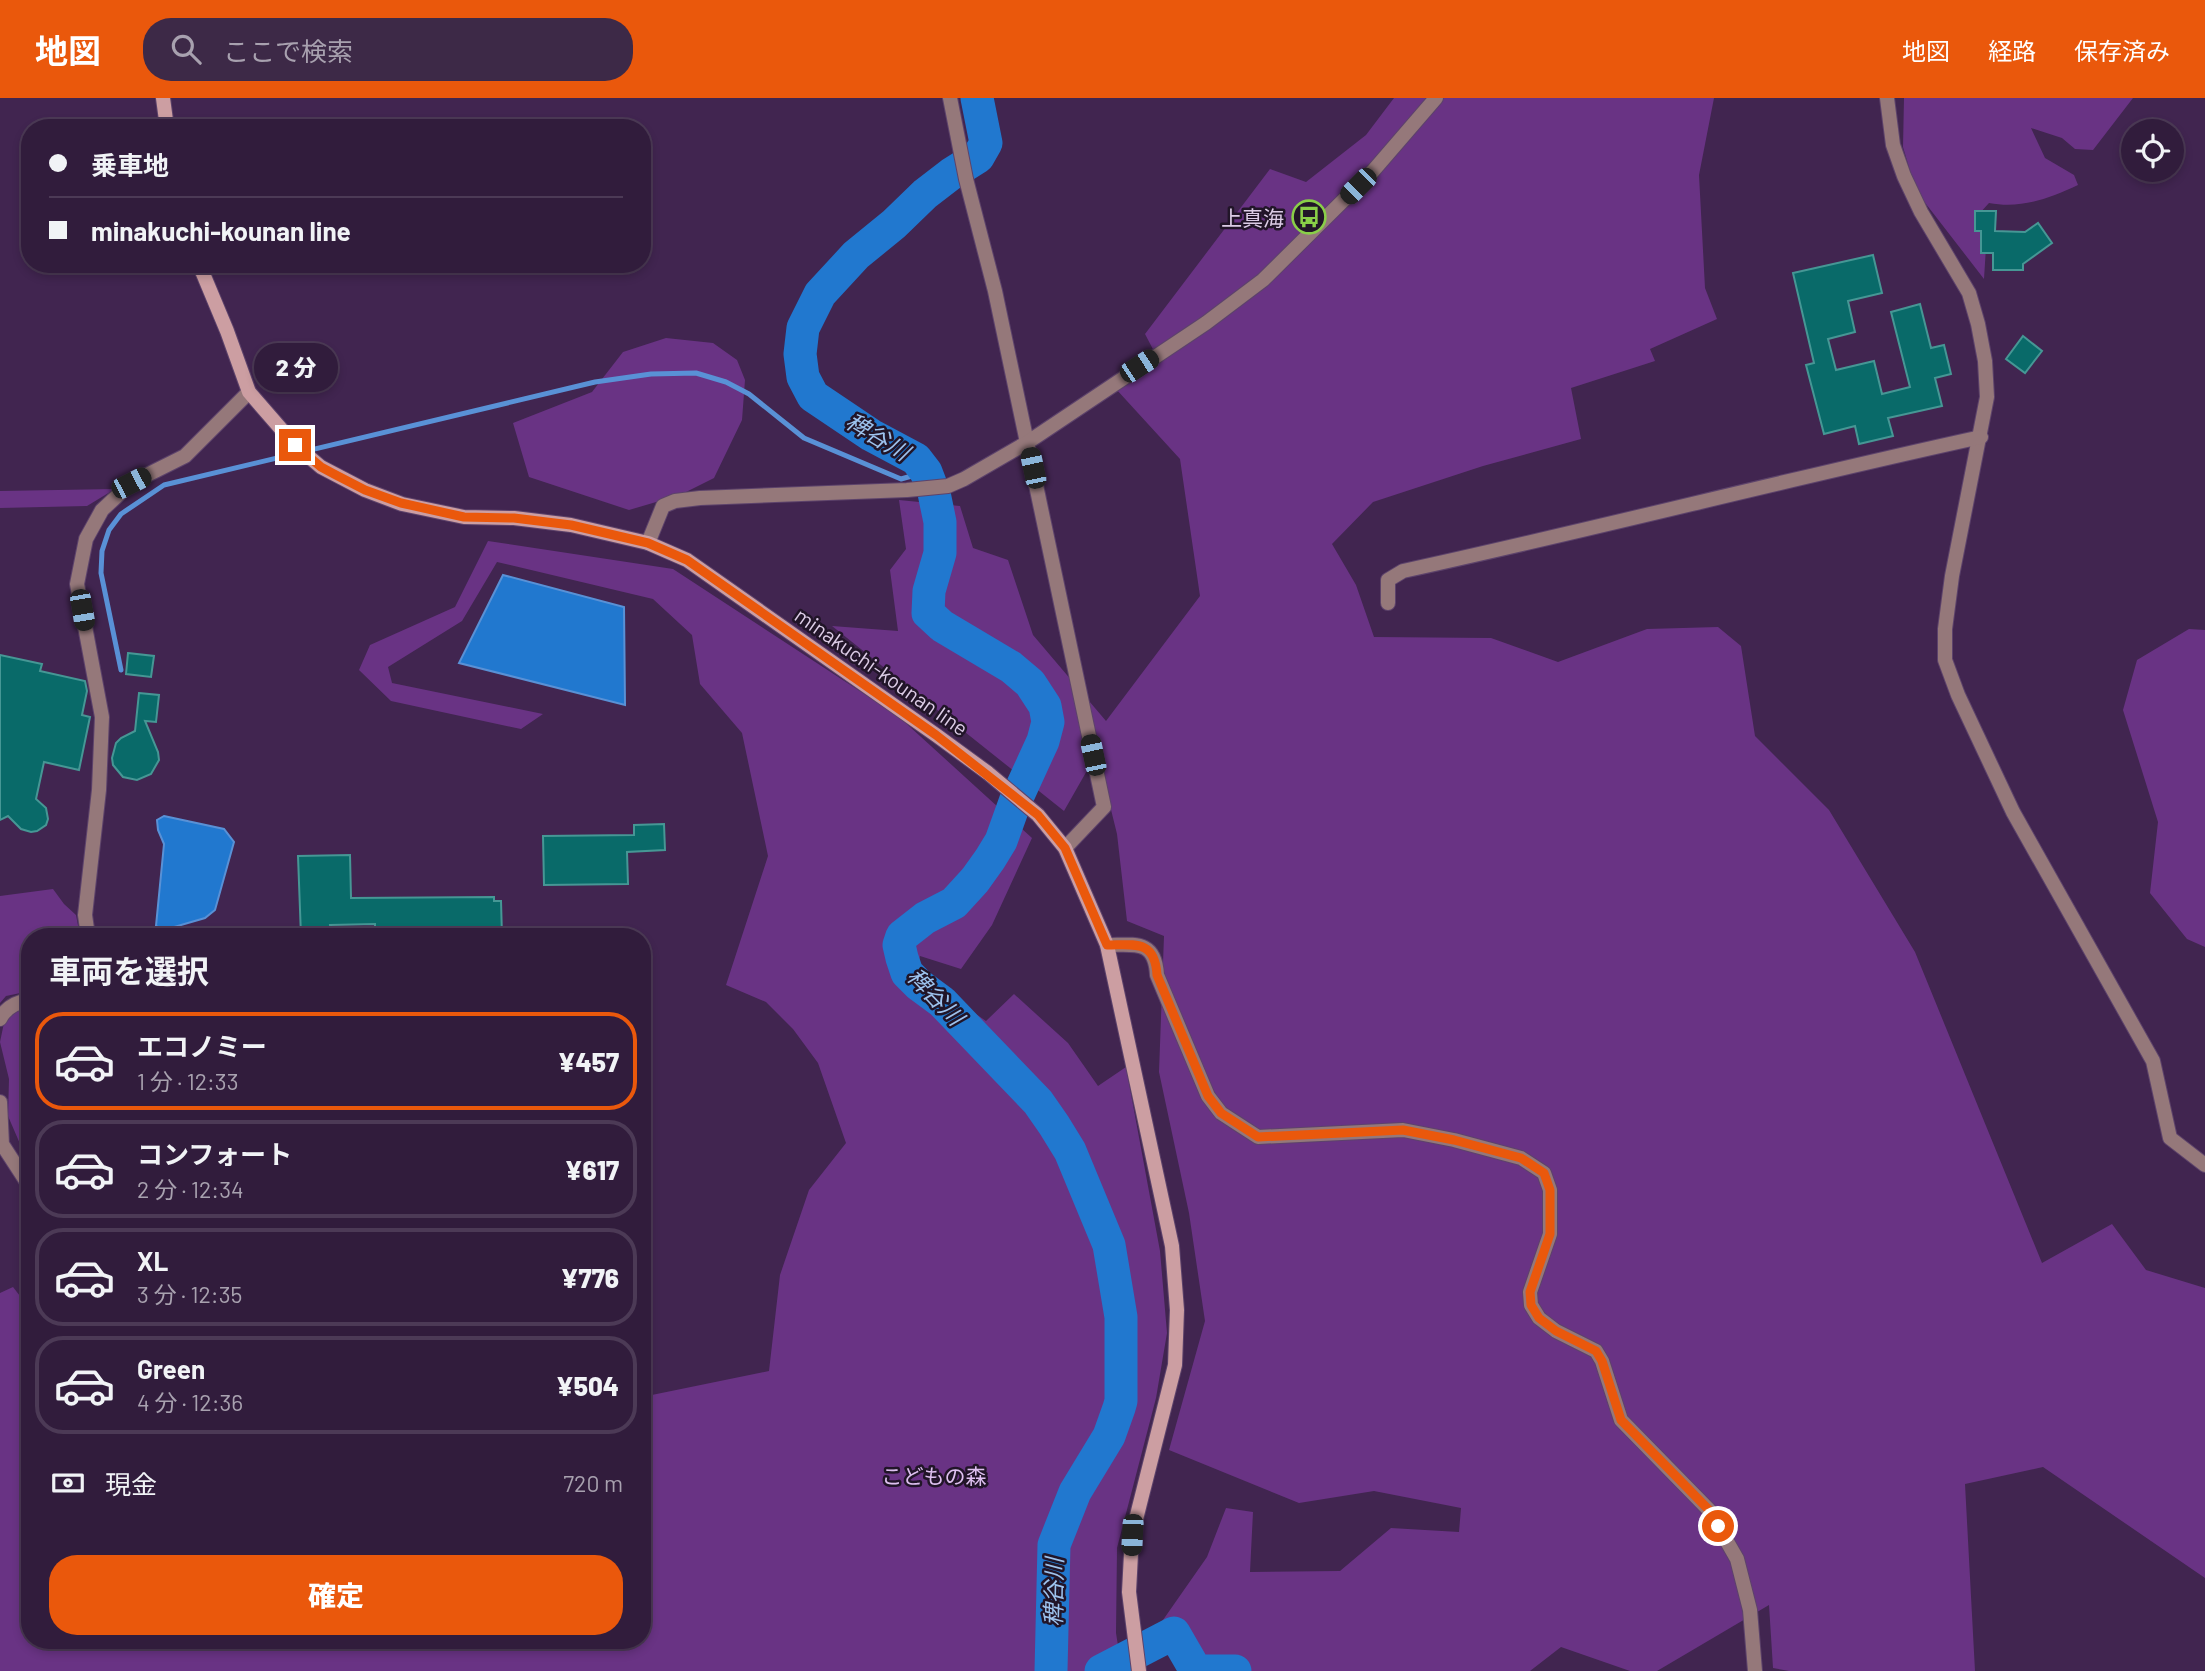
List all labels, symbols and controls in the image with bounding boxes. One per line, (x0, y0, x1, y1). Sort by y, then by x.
search box (143, 18, 633, 81)
text: 地図 (35, 30, 101, 70)
icon: search (167, 30, 205, 68)
text: ここで検索 (223, 35, 353, 66)
text: 地図 (1902, 36, 1950, 65)
text: 経路 (1988, 36, 2036, 65)
text: 保存済み (2074, 36, 2170, 65)
map controls (2121, 119, 2184, 182)
button: locate (2121, 119, 2184, 182)
text: 乗車地 (91, 149, 169, 180)
car (1336, 164, 1381, 208)
bus stop icon: 上真海 (1290, 198, 1328, 236)
place label: 上真海 (1221, 205, 1284, 230)
text: minakuchi-kounan line (91, 215, 351, 246)
callout: 2 分 (253, 344, 337, 392)
car (1116, 346, 1163, 386)
text: 2 分 (276, 353, 316, 381)
water label: 稗谷川 (841, 406, 917, 467)
route end (279, 429, 311, 461)
car (1019, 445, 1048, 491)
car (108, 464, 155, 502)
car (69, 587, 96, 633)
street label: minakuchi-kounan line (791, 602, 973, 740)
car (1079, 732, 1108, 778)
text: 車両を選択 (49, 951, 209, 989)
water label: 稗谷川 (902, 961, 972, 1033)
icon: car (53, 1030, 116, 1093)
text: エコノミー (137, 1030, 267, 1061)
text: ¥457 (558, 1046, 619, 1077)
text: 1 分 · 12:33 (137, 1067, 239, 1095)
icon: car (53, 1138, 116, 1201)
text: コンフォート (137, 1138, 292, 1169)
text: ¥617 (565, 1154, 619, 1185)
text: 2 分 · 12:34 (137, 1175, 244, 1203)
text: XL (137, 1245, 168, 1276)
icon: car (53, 1246, 116, 1309)
text: ¥776 (561, 1262, 619, 1293)
text: 3 分 · 12:35 (137, 1280, 242, 1308)
text: Green (137, 1353, 205, 1384)
icon: car (53, 1354, 116, 1417)
text: ¥504 (556, 1370, 619, 1401)
text: 4 分 · 12:36 (137, 1388, 243, 1416)
park label: こどもの森 (882, 1463, 987, 1488)
icon: cash (49, 1464, 87, 1502)
text: 現金 (105, 1468, 157, 1499)
text: 720 m (563, 1469, 623, 1497)
route start (1702, 1510, 1734, 1542)
car (1121, 1513, 1144, 1557)
water label: 稗谷川 (1038, 1554, 1068, 1627)
button: 確定 (49, 1555, 623, 1635)

